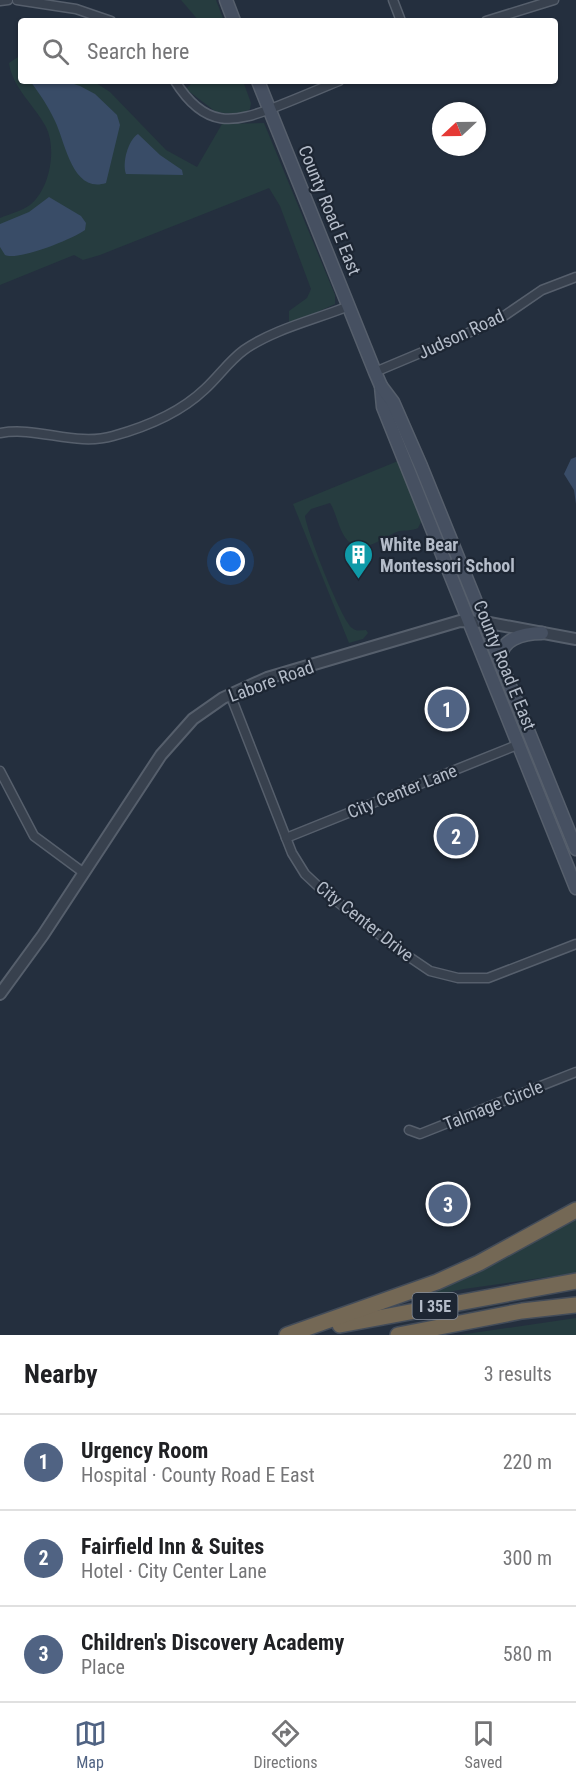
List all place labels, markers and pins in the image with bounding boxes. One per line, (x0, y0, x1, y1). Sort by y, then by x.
place label: White Bear Montessori School (380, 534, 515, 576)
building icon: White Bear Montessori School (343, 538, 375, 580)
pin: 1 (428, 686, 466, 732)
pin: 2 (436, 814, 476, 858)
pin: 3 (428, 1182, 468, 1226)

